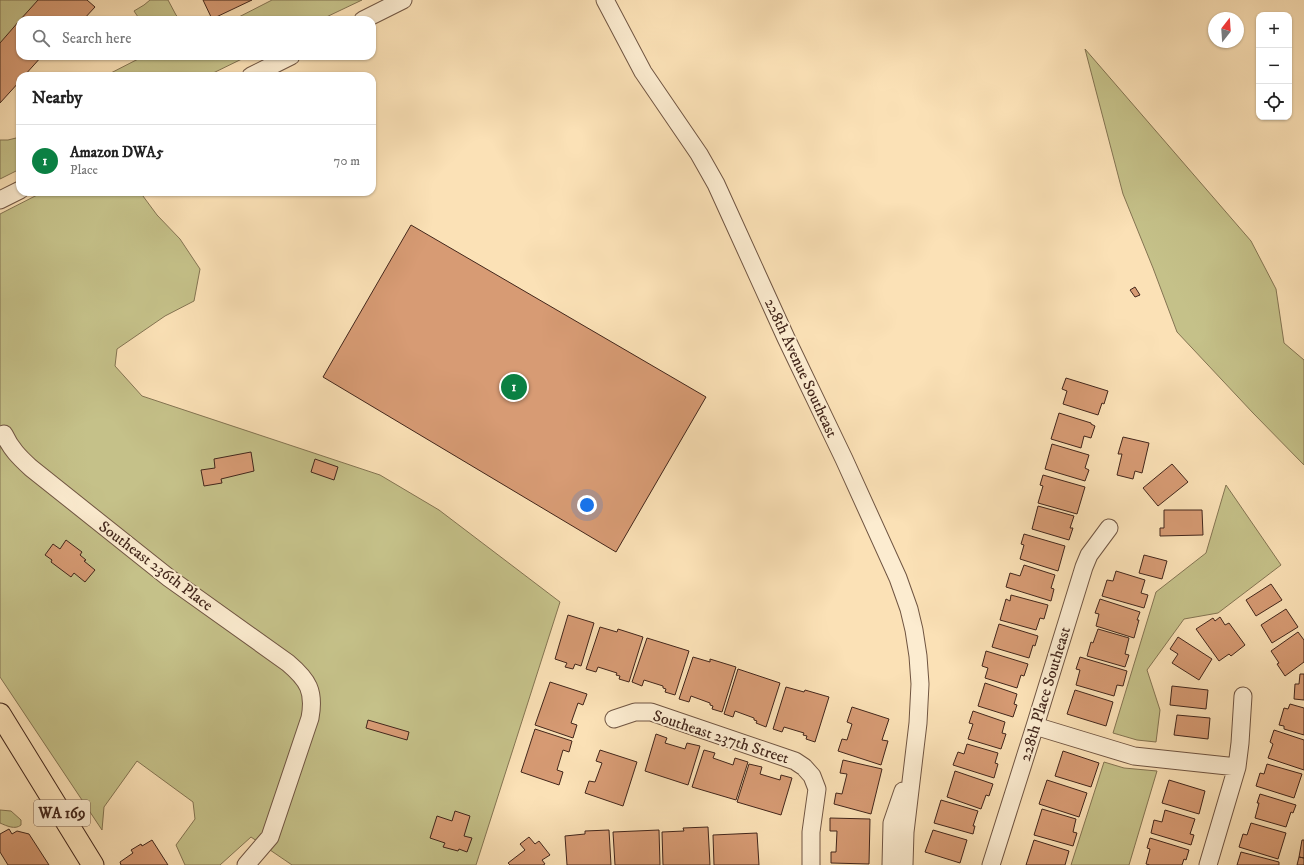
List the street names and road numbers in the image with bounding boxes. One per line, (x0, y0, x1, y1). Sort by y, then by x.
street label: 228th Avenue Southeast (760, 295, 842, 441)
street label: Southeast 236th Place (95, 516, 217, 616)
street label: 228th Place Southeast (1015, 624, 1075, 764)
street label: Southeast 237th Street (651, 706, 791, 768)
road number: WA 169 (34, 800, 90, 826)

